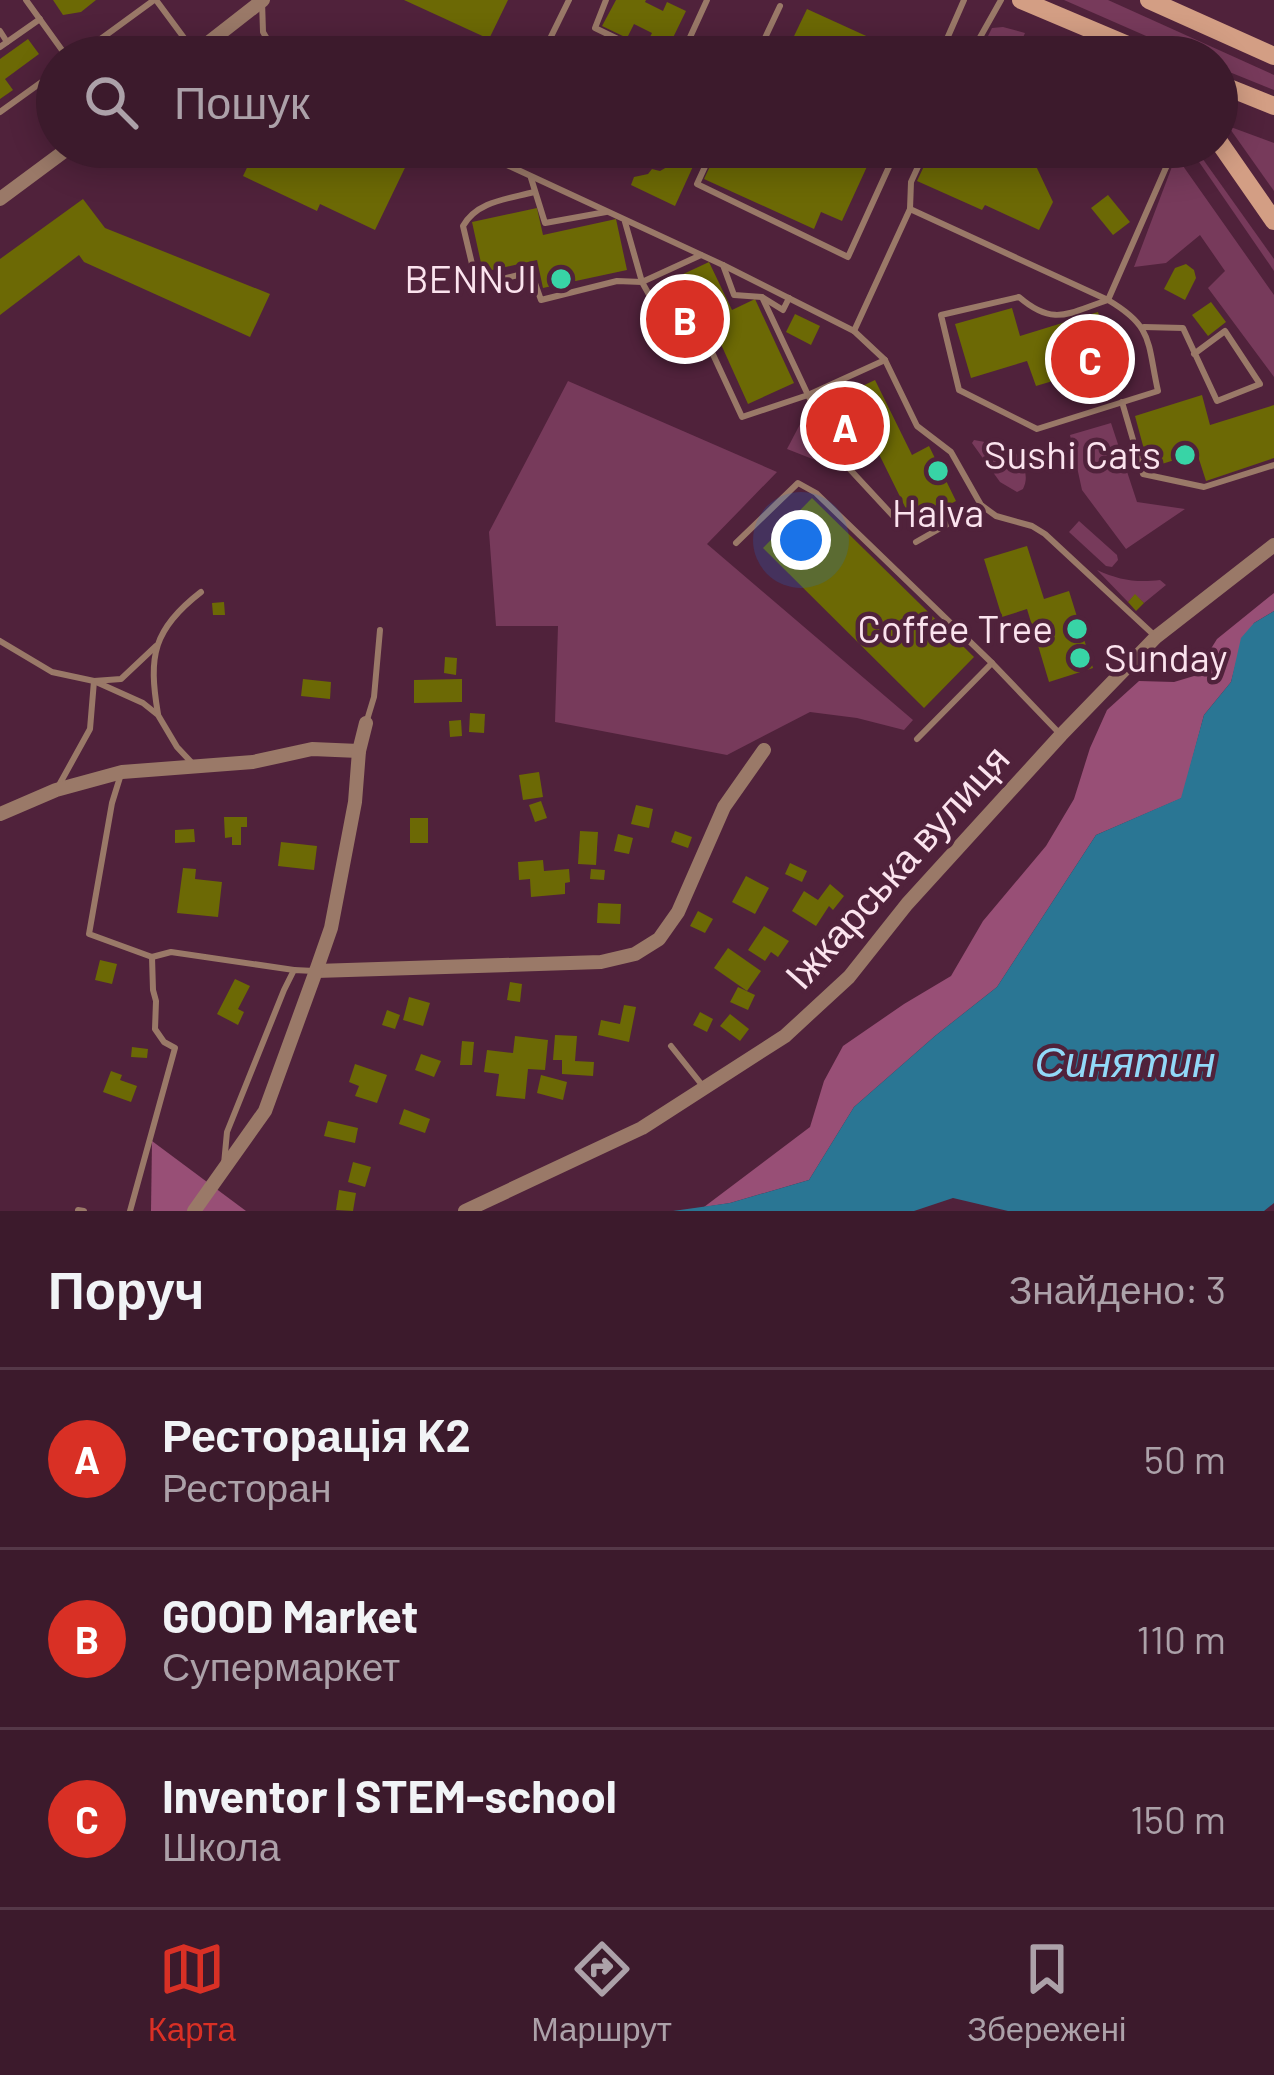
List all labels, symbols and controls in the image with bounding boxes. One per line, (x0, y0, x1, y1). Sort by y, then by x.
search box (36, 36, 1238, 168)
icon: search (78, 69, 144, 135)
text: Пошук (174, 74, 310, 128)
place label: BENNJI (404, 254, 537, 301)
marker: BENNJI (548, 266, 574, 292)
pin: B (646, 274, 724, 364)
pin: C (1051, 314, 1129, 404)
pin: A (806, 381, 884, 471)
place label: Sushi Cats (984, 430, 1161, 477)
marker: Sushi Cats (1172, 442, 1198, 468)
marker: Halva (925, 458, 951, 484)
place label: Halva (892, 488, 984, 535)
your location (771, 510, 831, 570)
place label: Coffee Tree (857, 604, 1053, 651)
marker: Coffee Tree (1064, 616, 1090, 642)
place label: Sunday (1104, 633, 1227, 680)
marker: Sunday (1067, 645, 1093, 671)
street label: Іжкарська вулиця (774, 734, 1018, 998)
water label: Синятин (1035, 1035, 1215, 1085)
text: Поруч (48, 1258, 204, 1319)
text: Знайдено: 3 (1009, 1265, 1226, 1312)
text: Ресторація K2 (162, 1407, 471, 1461)
text: A (74, 1435, 100, 1482)
text: 50 m (1144, 1435, 1226, 1482)
text: Ресторан (162, 1463, 332, 1510)
text: GOOD Market (162, 1588, 418, 1642)
text: B (75, 1615, 99, 1662)
text: 110 m (1136, 1615, 1226, 1662)
text: Супермаркет (162, 1642, 400, 1689)
text: Inventor | STEM-school (162, 1768, 617, 1822)
text: C (75, 1795, 99, 1842)
text: 150 m (1130, 1795, 1226, 1842)
text: Школа (162, 1822, 281, 1869)
tab: Карта (148, 1936, 236, 2049)
tab: Маршрут (531, 1936, 672, 2049)
tab: Збережені (967, 1936, 1126, 2049)

